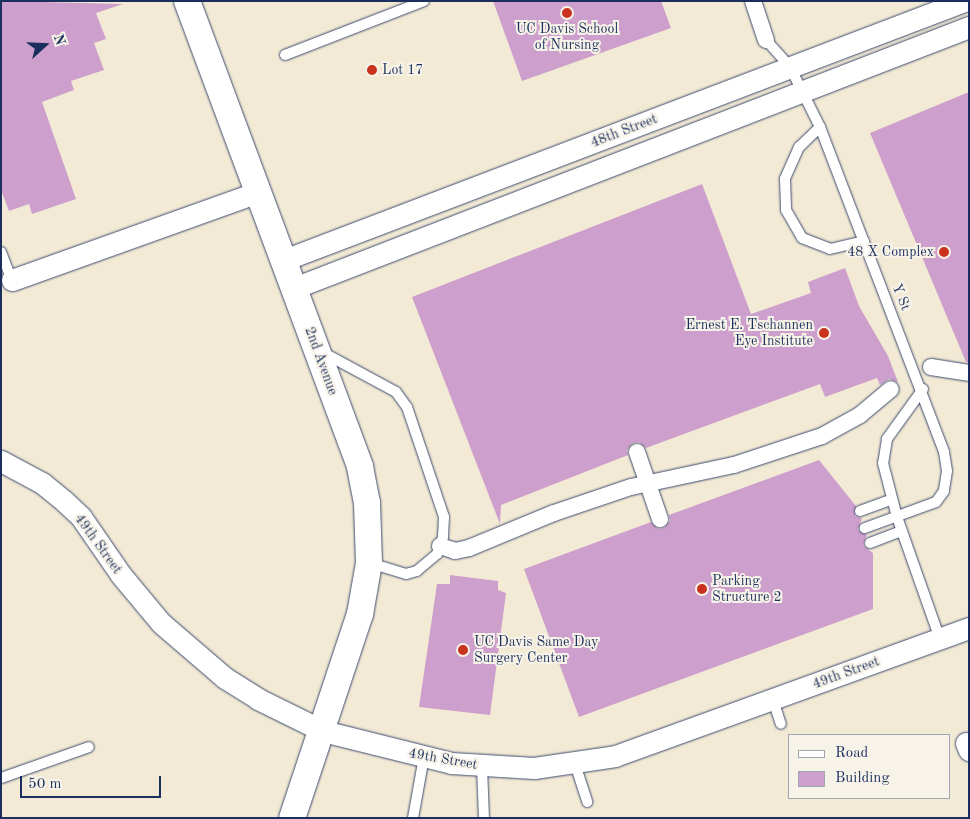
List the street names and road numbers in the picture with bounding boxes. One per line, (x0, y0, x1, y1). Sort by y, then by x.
street label: 48th Street (588, 111, 660, 151)
street label: Y St (888, 281, 914, 313)
street label: 2nd Avenue (301, 325, 341, 397)
street label: 49th Street (71, 511, 125, 577)
street label: 49th Street (810, 653, 882, 693)
street label: 49th Street (407, 745, 479, 773)

